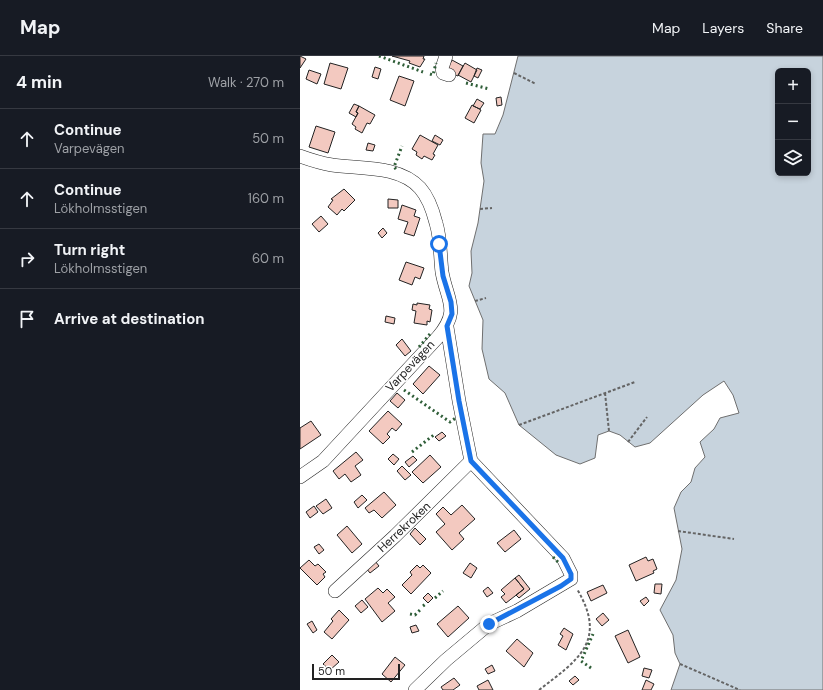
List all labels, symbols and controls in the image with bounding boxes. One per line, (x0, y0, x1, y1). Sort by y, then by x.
text: Map (20, 15, 60, 40)
text: Map (652, 19, 680, 37)
text: Layers (702, 19, 744, 37)
text: Share (766, 19, 803, 37)
map controls (775, 68, 811, 176)
button: + (775, 68, 811, 104)
text: 4 min (16, 71, 62, 93)
text: Walk · 270 m (208, 74, 284, 91)
button: − (775, 104, 811, 140)
text: Continue (54, 120, 122, 140)
icon: ahead (16, 128, 38, 150)
text: 50 m (252, 130, 284, 147)
text: Varpevägen (54, 140, 125, 157)
button: layers (775, 140, 811, 176)
text: Continue (54, 180, 122, 200)
icon: ahead (16, 188, 38, 210)
text: 160 m (248, 190, 284, 207)
text: Lökholmsstigen (54, 200, 147, 217)
route start (430, 235, 448, 253)
text: Turn right (54, 240, 125, 260)
icon: right (16, 248, 38, 270)
text: 60 m (252, 250, 284, 267)
text: Lökholmsstigen (54, 260, 147, 277)
icon: arrive (16, 308, 38, 330)
text: Arrive at destination (54, 309, 205, 329)
street label: Varpevägen (382, 337, 438, 395)
street label: Herrekroken (374, 498, 434, 556)
route end (480, 615, 498, 633)
scale bar (312, 662, 400, 681)
text: 50 m (318, 664, 345, 678)

